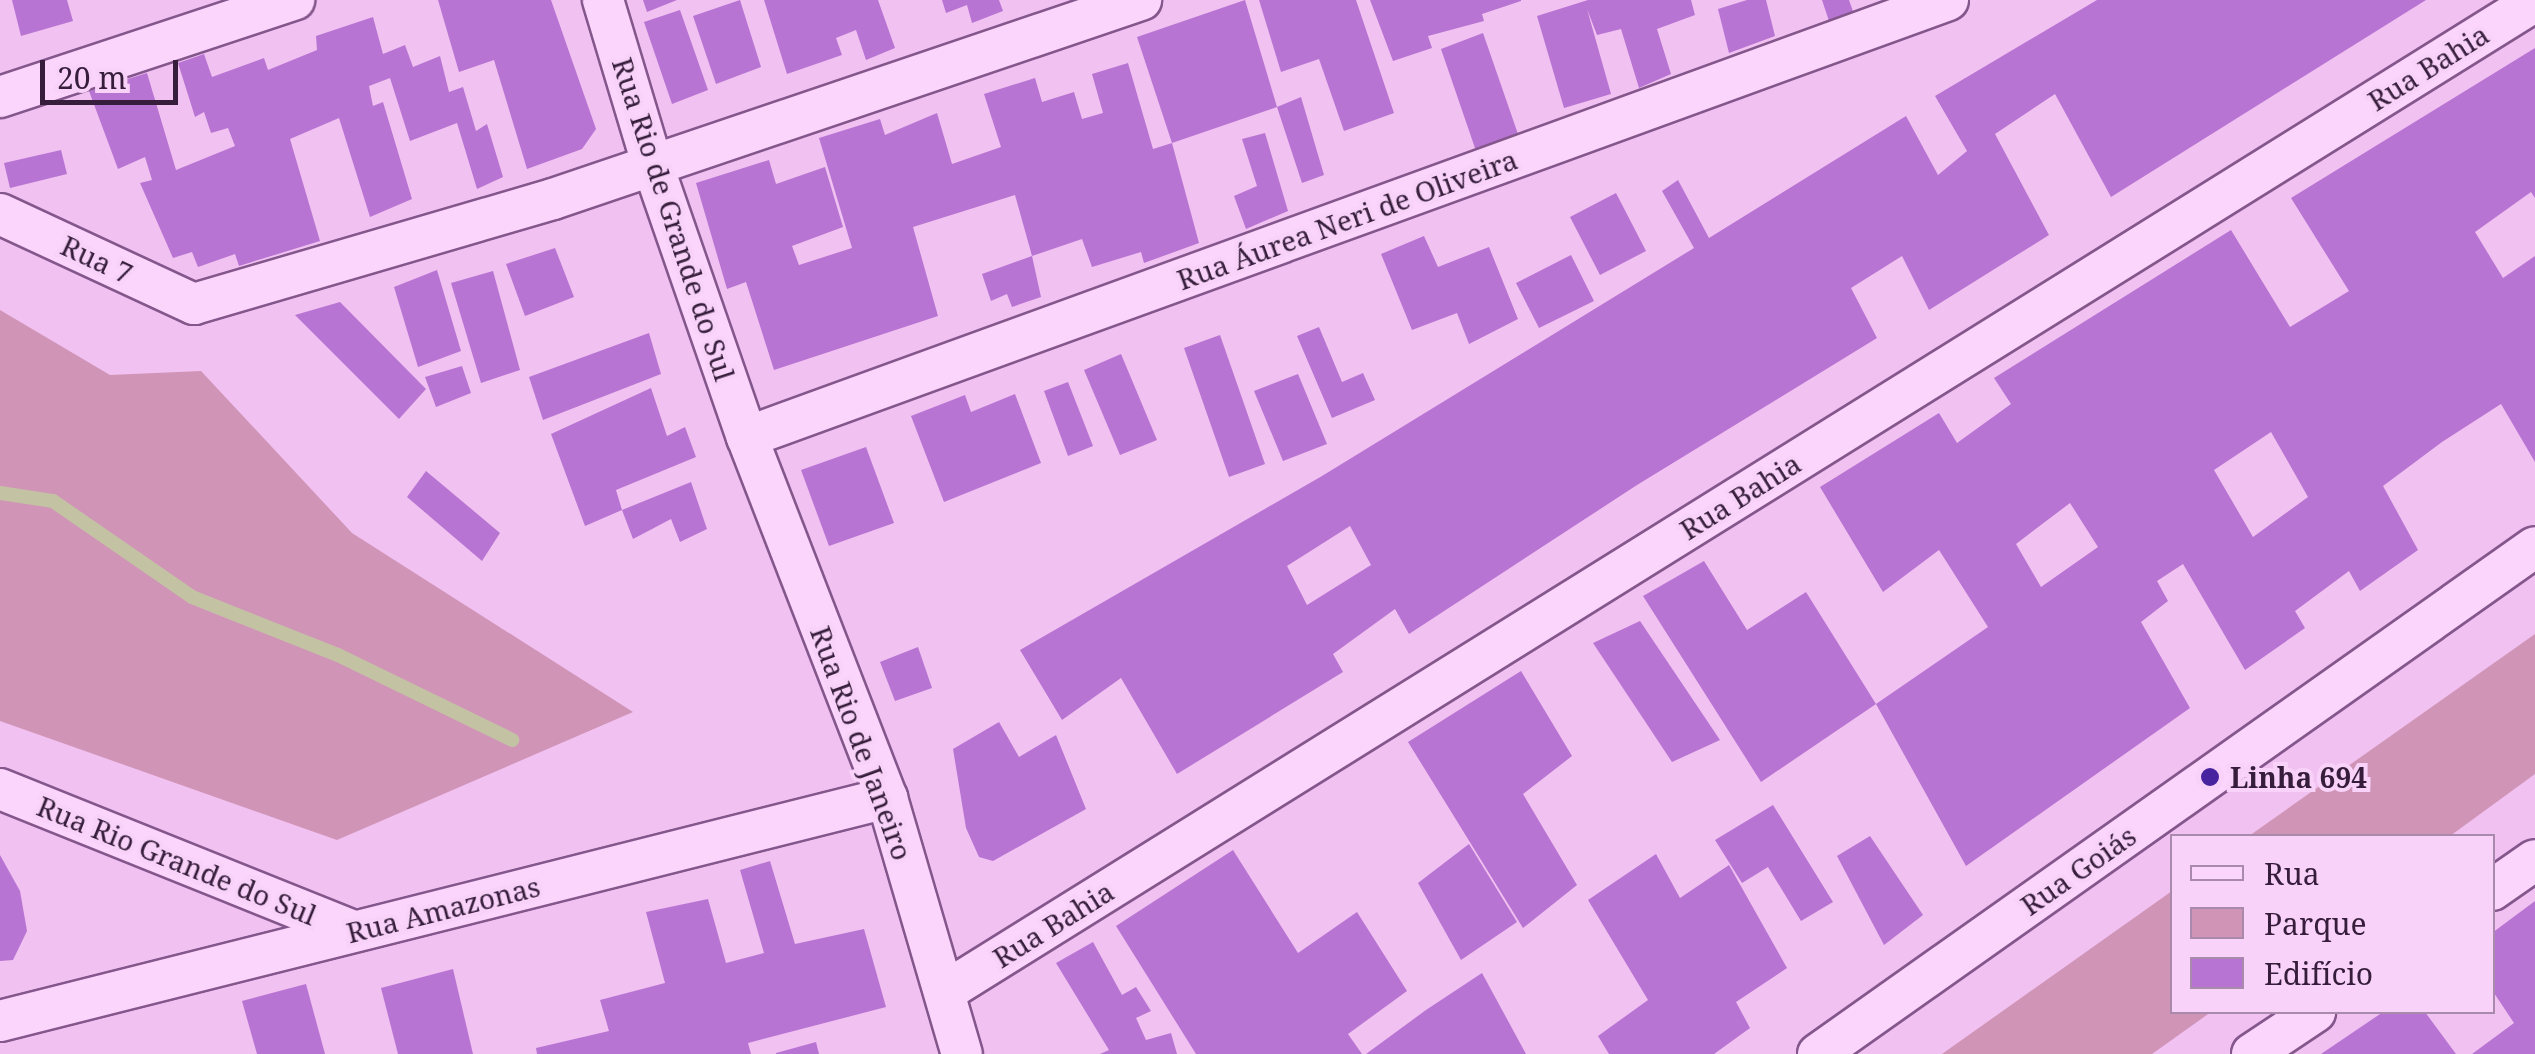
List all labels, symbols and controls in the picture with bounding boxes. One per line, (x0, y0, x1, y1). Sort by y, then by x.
street label: Rua Bahia (2362, 17, 2494, 117)
scale bar (45, 40, 182, 102)
street label: Rua Rio de Grande do Sul (606, 53, 742, 385)
text: 20 m (57, 57, 127, 98)
street label: Rua Áurea Neri de Oliveira (1172, 142, 1522, 296)
street label: Rua 7 (56, 228, 138, 290)
street label: Rua Bahia (1674, 446, 1806, 546)
street label: Rua Rio de Janeiro (804, 621, 920, 865)
place label: Linha 694 (2230, 760, 2367, 794)
marker: Linha 694 (2199, 766, 2221, 788)
street label: Rua Rio Grande do Sul (32, 789, 322, 931)
street label: Rua Goiás (2014, 818, 2142, 922)
legend (2170, 834, 2495, 1014)
text: Rua (2264, 853, 2320, 894)
street label: Rua Amazonas (343, 869, 543, 949)
street label: Rua Bahia (987, 874, 1119, 974)
text: Parque (2264, 903, 2367, 944)
text: Edifício (2264, 953, 2373, 994)

